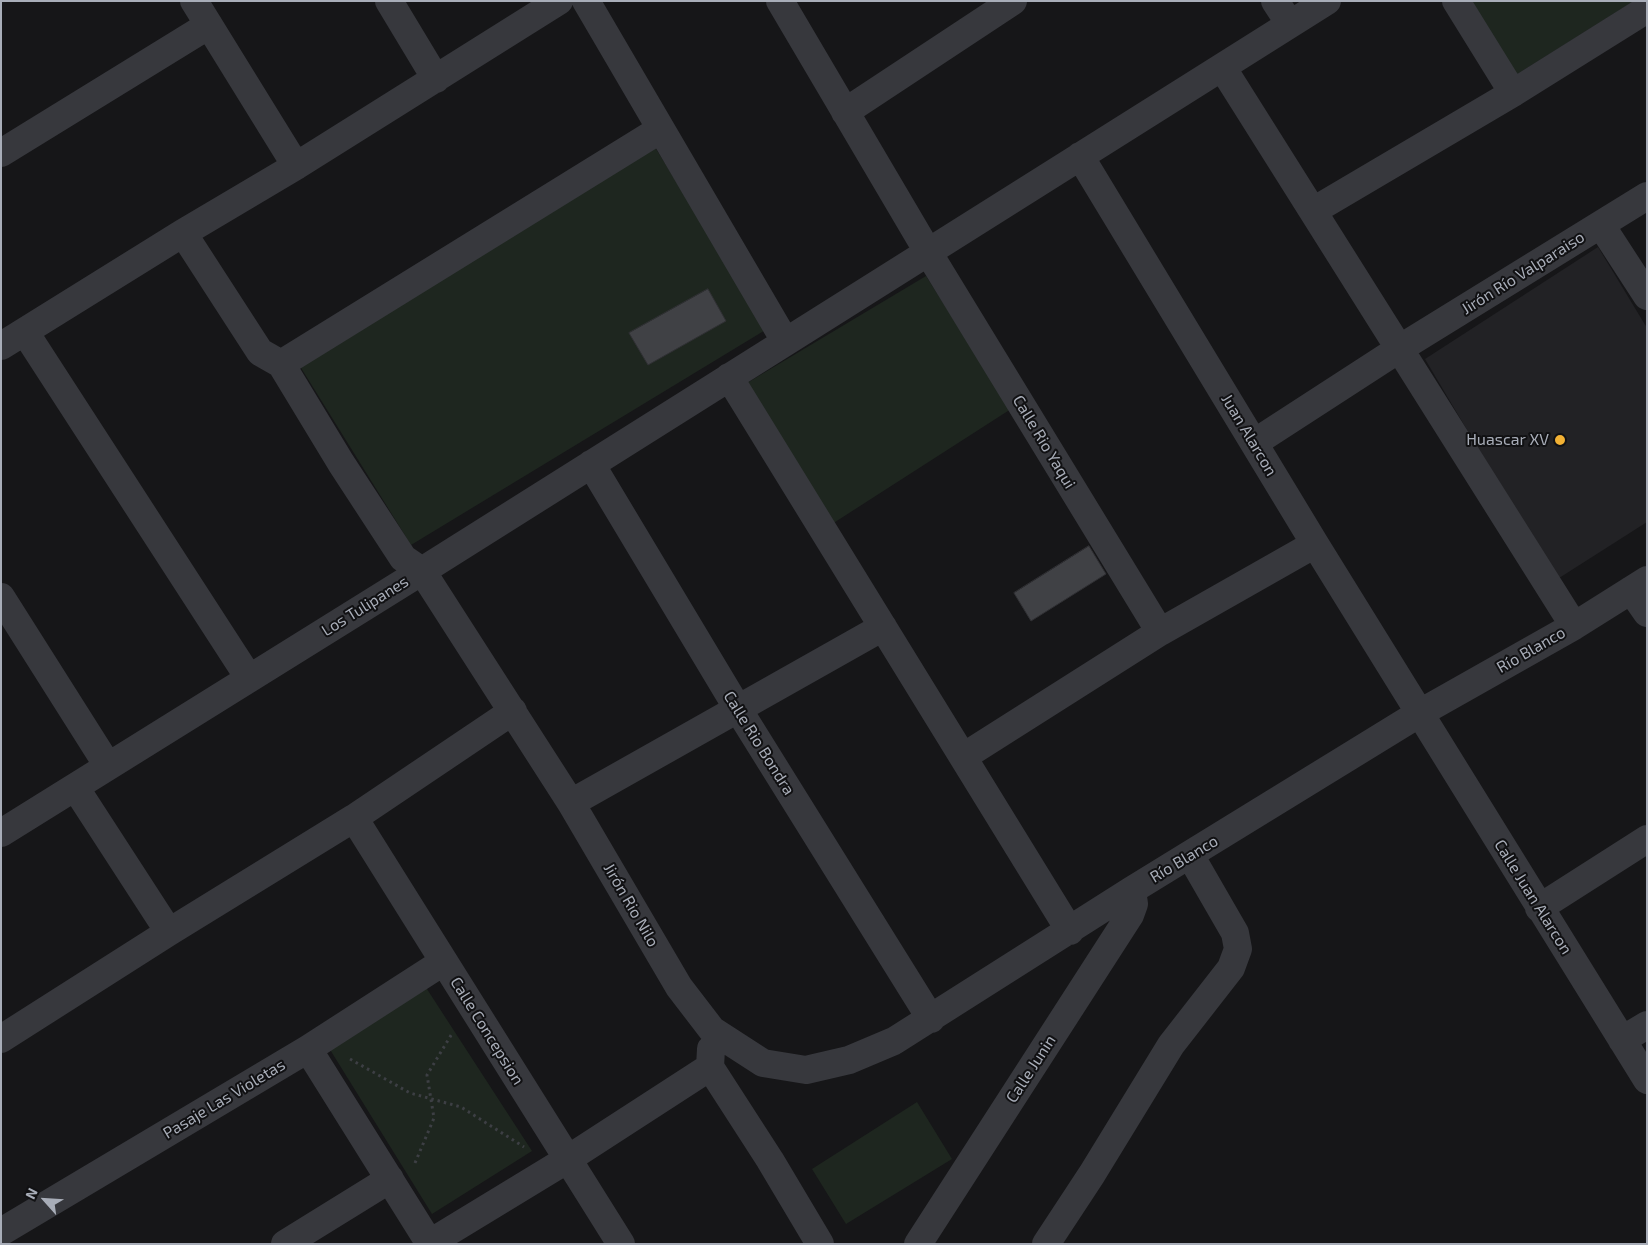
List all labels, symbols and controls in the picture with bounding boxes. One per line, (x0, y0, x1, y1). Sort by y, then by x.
street label: Jirón Río Valparaiso (1458, 227, 1588, 319)
street label: Juan Alarcon (1217, 391, 1281, 479)
street label: Calle Rio Yaqui (1009, 392, 1079, 492)
place label: Huascar XV (1466, 430, 1549, 450)
marker: Huascar XV (1553, 433, 1567, 447)
street label: Los Tulipanes (318, 572, 412, 640)
street label: Río Blanco (1493, 623, 1569, 677)
street label: Calle Rio Bondra (719, 688, 799, 798)
street label: Río Blanco (1146, 831, 1222, 887)
street label: Calle Juan Alarcon (1490, 836, 1576, 958)
street label: Jirón Rio Nilo (599, 860, 663, 950)
street label: Calle Concepsion (446, 974, 528, 1088)
street label: Calle Junin (1002, 1032, 1060, 1106)
street label: Pasaje Las Violetas (159, 1055, 289, 1143)
north arrow (20, 1175, 70, 1225)
text: N (21, 1185, 41, 1201)

